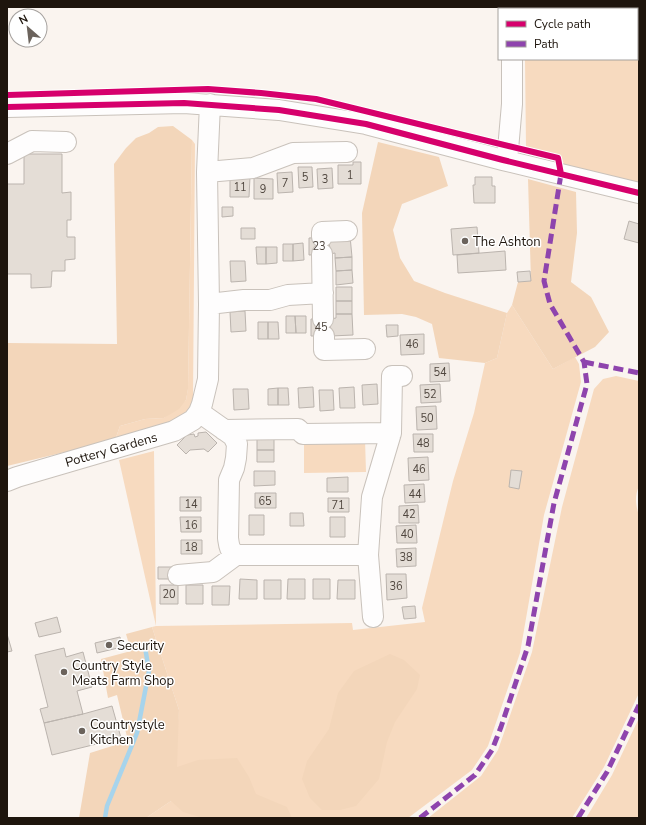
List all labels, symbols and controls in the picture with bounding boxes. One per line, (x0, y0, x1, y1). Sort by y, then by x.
north arrow (8, 8, 48, 48)
legend (498, 8, 638, 60)
text: N (16, 11, 31, 28)
text: Cycle path (534, 16, 591, 32)
text: Path (534, 36, 559, 52)
house number: 1 (347, 168, 353, 183)
house number: 5 (302, 170, 309, 185)
house number: 3 (322, 172, 328, 187)
house number: 7 (282, 176, 288, 191)
house number: 11 (233, 180, 247, 195)
house number: 9 (260, 182, 266, 197)
place label: The Ashton (473, 233, 541, 251)
marker: The Ashton (460, 236, 470, 246)
house number: 23 (312, 239, 326, 254)
house number: 45 (314, 320, 328, 335)
house number: 46 (405, 337, 419, 352)
house number: 54 (433, 365, 447, 380)
house number: 52 (423, 387, 437, 402)
house number: 50 (420, 411, 434, 426)
street label: Pottery Gardens (63, 428, 159, 472)
house number: 48 (416, 436, 430, 451)
house number: 46 (412, 462, 426, 477)
house number: 44 (408, 487, 422, 502)
house number: 65 (258, 494, 272, 509)
house number: 14 (184, 497, 198, 512)
house number: 71 (331, 498, 345, 513)
house number: 42 (402, 507, 416, 522)
house number: 16 (184, 518, 198, 533)
house number: 40 (400, 527, 414, 542)
house number: 18 (184, 540, 198, 555)
house number: 38 (399, 550, 413, 565)
house number: 36 (389, 579, 403, 594)
house number: 20 (162, 587, 176, 602)
place label: Security (117, 637, 165, 655)
marker: Security (104, 640, 114, 650)
place label: Country Style Meats Farm Shop (72, 657, 174, 690)
marker: Country Style Meats Farm Shop (59, 667, 69, 677)
place label: Countrystyle Kitchen (90, 716, 165, 749)
marker: Countrystyle Kitchen (77, 726, 87, 736)

